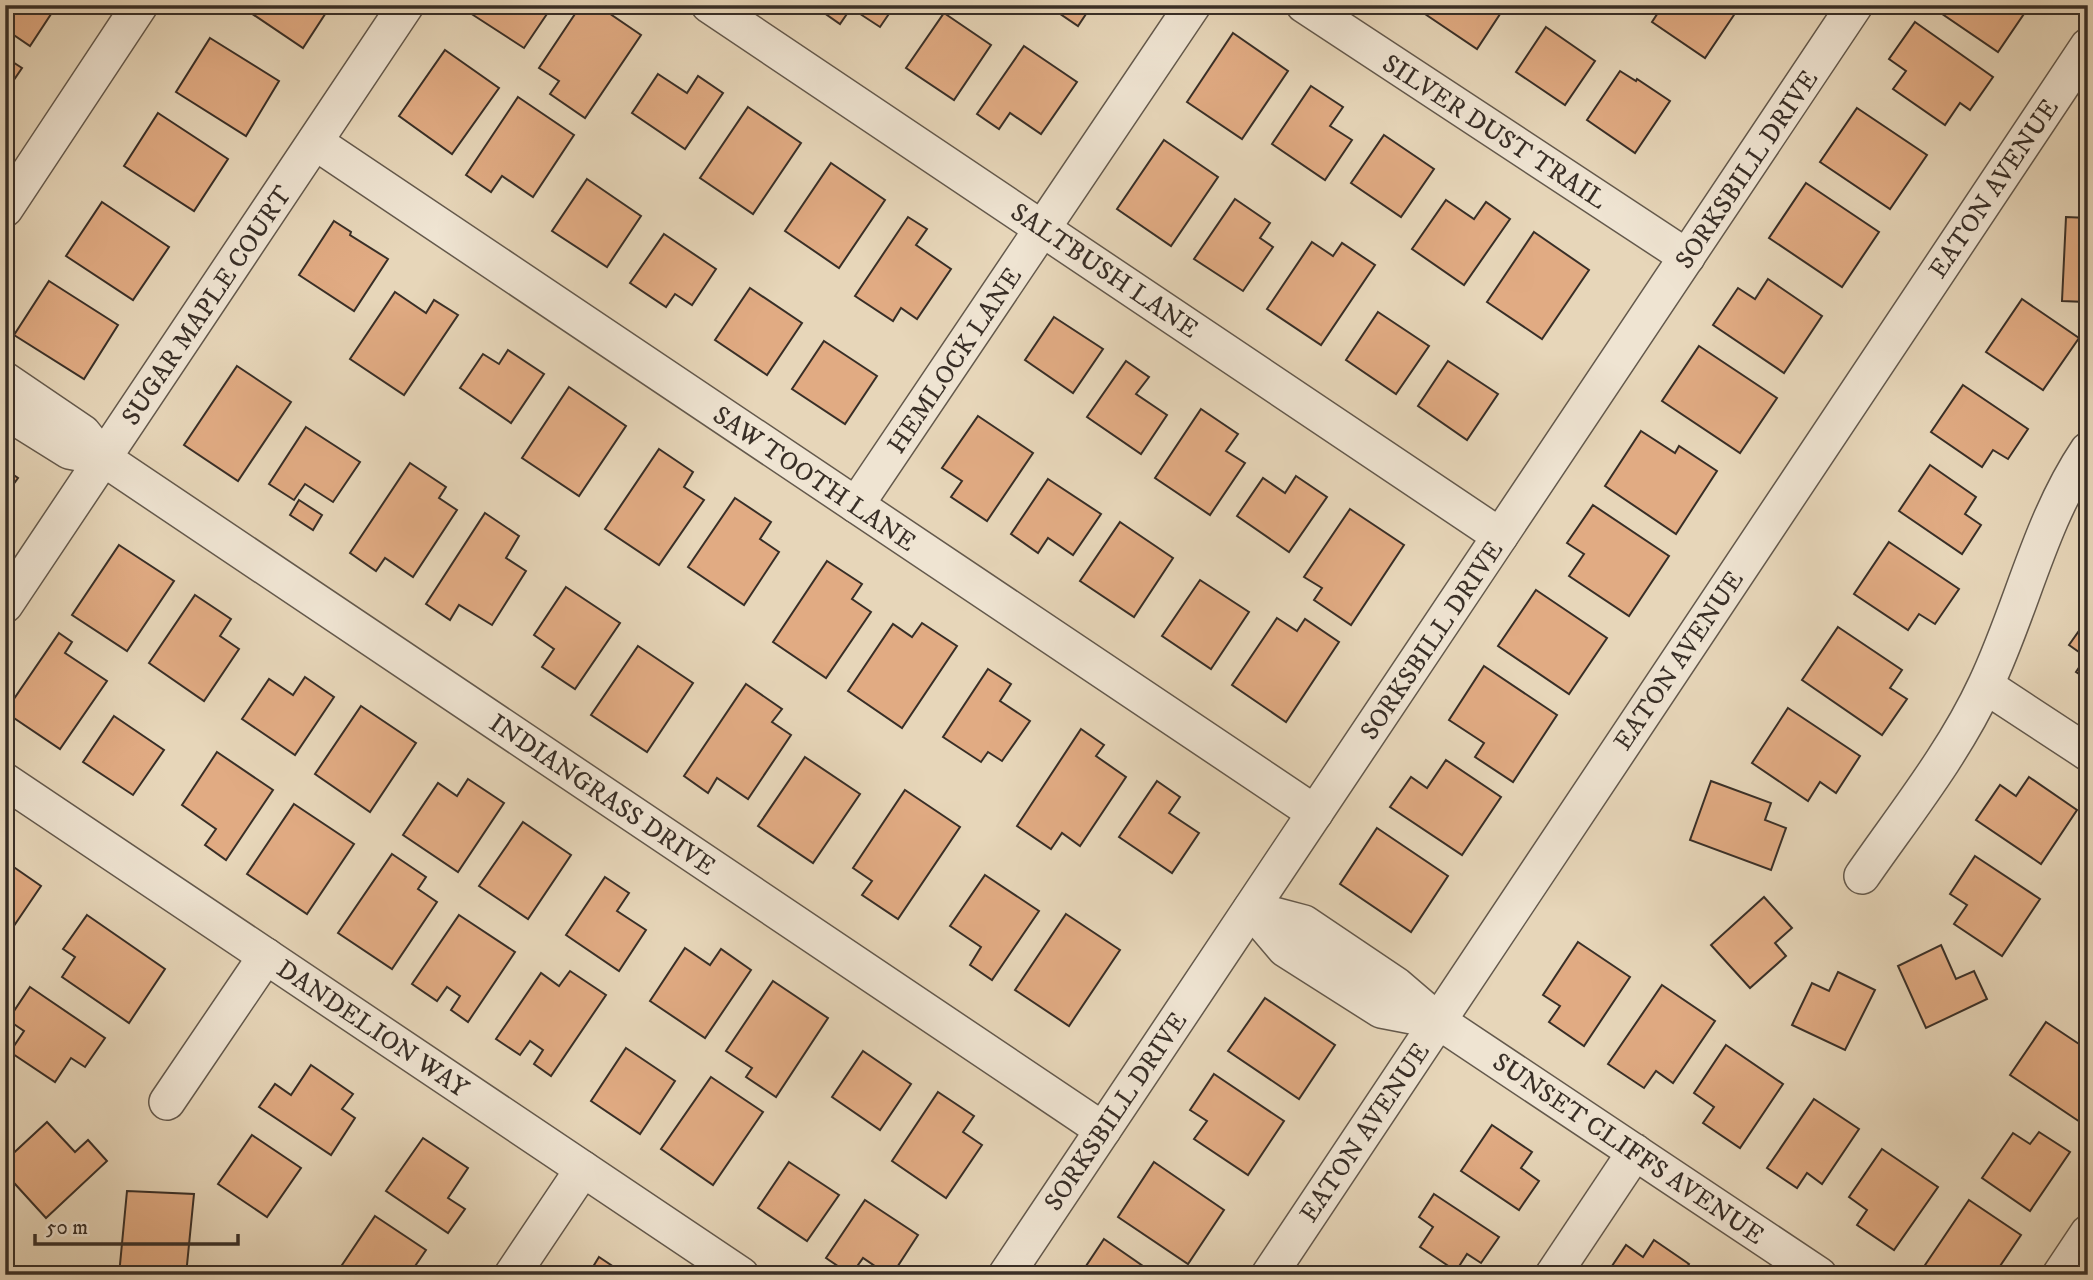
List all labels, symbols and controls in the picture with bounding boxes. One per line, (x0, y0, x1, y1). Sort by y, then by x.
street label: SILVER DUST TRAIL (1376, 47, 1613, 217)
street label: SORKSBILL DRIVE (1668, 64, 1826, 276)
street label: EATON AVENUE (1922, 93, 2067, 285)
street label: SUGAR MAPLE COURT (115, 180, 300, 432)
street label: SALTBUSH LANE (1004, 196, 1204, 346)
street label: HEMLOCK LANE (881, 261, 1030, 460)
street label: SAW TOOTH LANE (706, 399, 922, 559)
street label: SORKSBILL DRIVE (1353, 535, 1511, 747)
street label: EATON AVENUE (1607, 565, 1752, 757)
street label: INDIANGRASS DRIVE (483, 707, 722, 883)
street label: DANDELION WAY (270, 953, 475, 1106)
street label: SORKSBILL DRIVE (1037, 1006, 1195, 1218)
street label: EATON AVENUE (1293, 1037, 1438, 1229)
street label: SUNSET CLIFFS AVENUE (1486, 1046, 1770, 1253)
scale bar (35, 1203, 238, 1247)
text: 50 m (46, 1215, 88, 1241)

